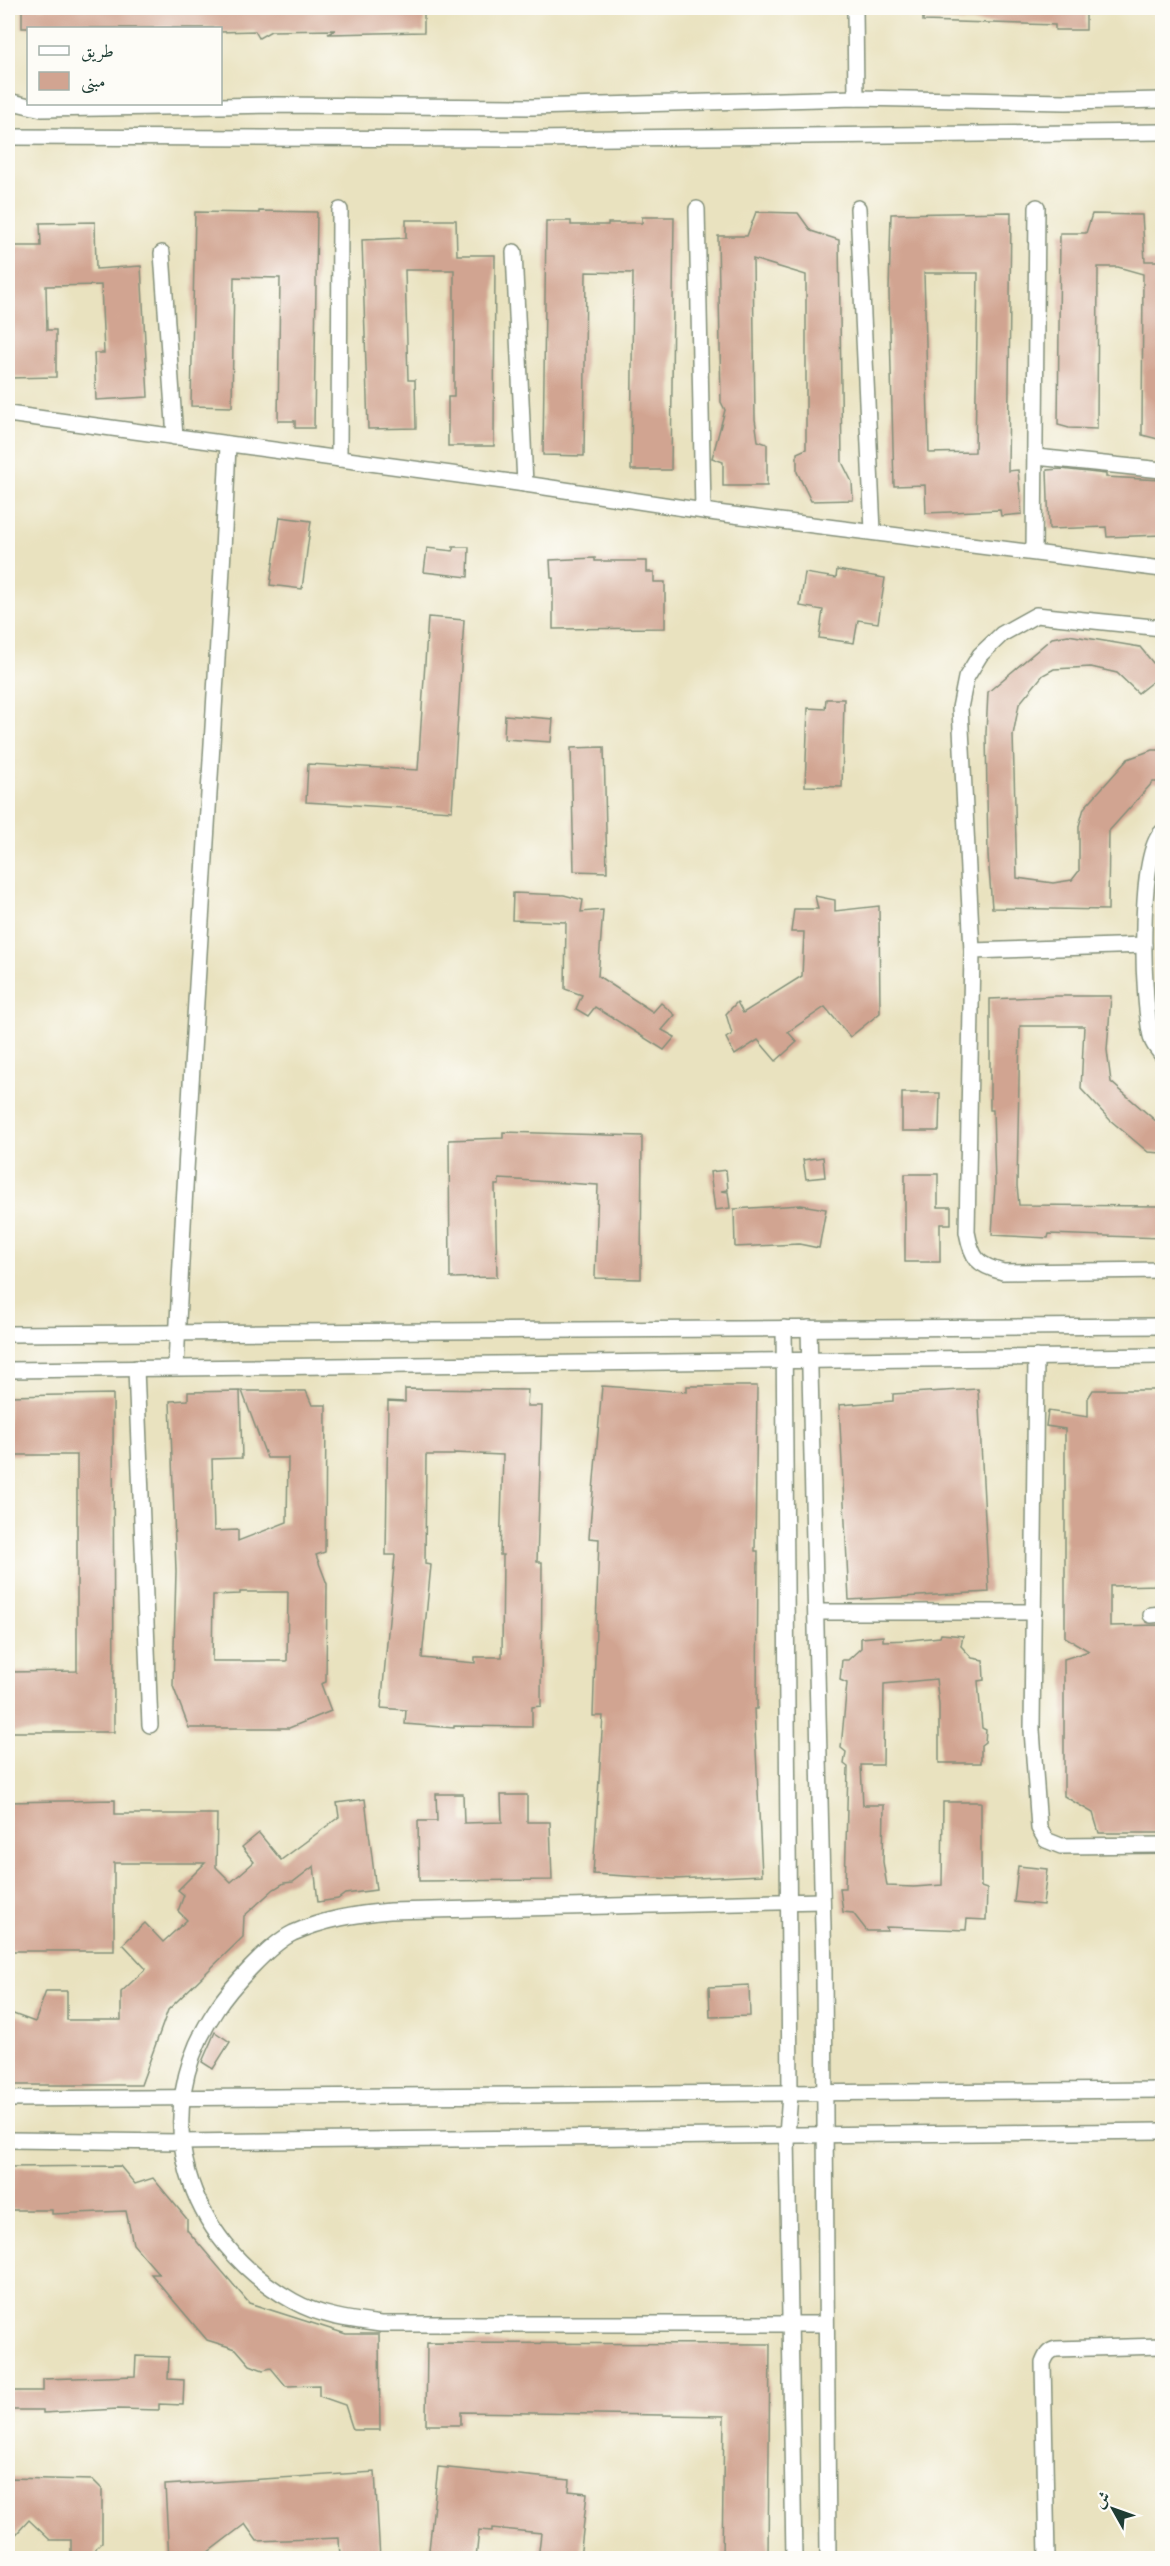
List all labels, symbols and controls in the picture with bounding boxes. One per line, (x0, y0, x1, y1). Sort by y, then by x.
legend (27, 27, 222, 105)
text: طريق (81, 37, 114, 64)
text: مبنى (81, 67, 106, 94)
north arrow (1083, 2479, 1143, 2539)
text: ش (1087, 2486, 1116, 2513)

